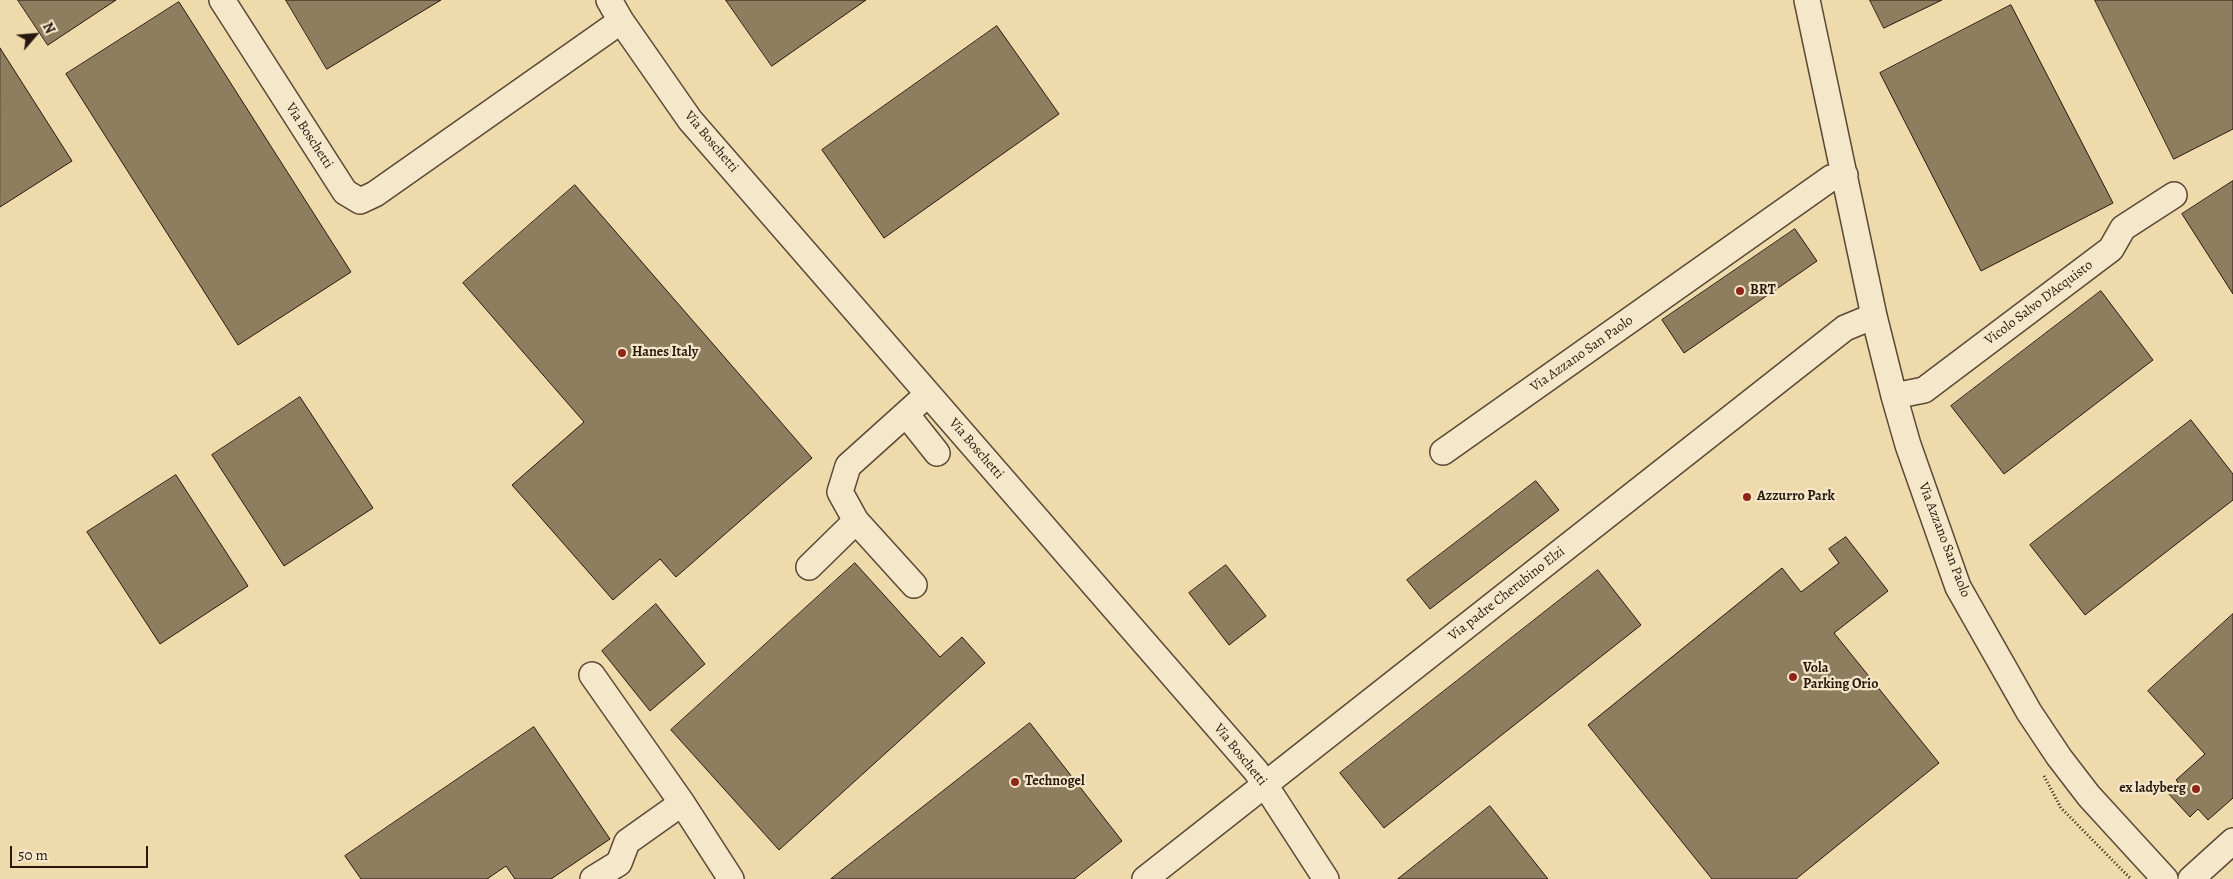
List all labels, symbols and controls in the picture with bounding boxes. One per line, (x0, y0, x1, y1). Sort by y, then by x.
north arrow (10, 10, 60, 60)
text: N (38, 19, 60, 37)
street label: Via Boschetti (282, 100, 336, 172)
street label: Via Boschetti (680, 108, 742, 176)
street label: Vicolo Salvo D'Acquisto (1982, 257, 2096, 349)
place label: BRT (1750, 283, 1776, 299)
marker: BRT (1734, 285, 1746, 297)
street label: Via Azzano San Paolo (1527, 312, 1637, 396)
place label: Hanes Italy (632, 345, 698, 361)
marker: Hanes Italy (616, 347, 628, 359)
street label: Via Boschetti (945, 415, 1007, 483)
street label: Via Azzano San Paolo (1914, 480, 1974, 600)
place label: Azzurro Park (1757, 489, 1835, 505)
marker: Azzurro Park (1741, 491, 1753, 503)
street label: Via padre Cherubino Elzi (1446, 543, 1568, 645)
place label: Vola Parking Orio (1803, 661, 1878, 694)
marker: Vola Parking Orio (1787, 671, 1799, 683)
street label: Via Boschetti (1210, 721, 1270, 789)
place label: Technogel (1025, 774, 1085, 790)
marker: Technogel (1009, 776, 1021, 788)
place label: ex ladyberg (2119, 781, 2186, 797)
marker: ex ladyberg (2190, 783, 2202, 795)
scale bar (12, 836, 150, 868)
text: 50 m (18, 845, 48, 865)

